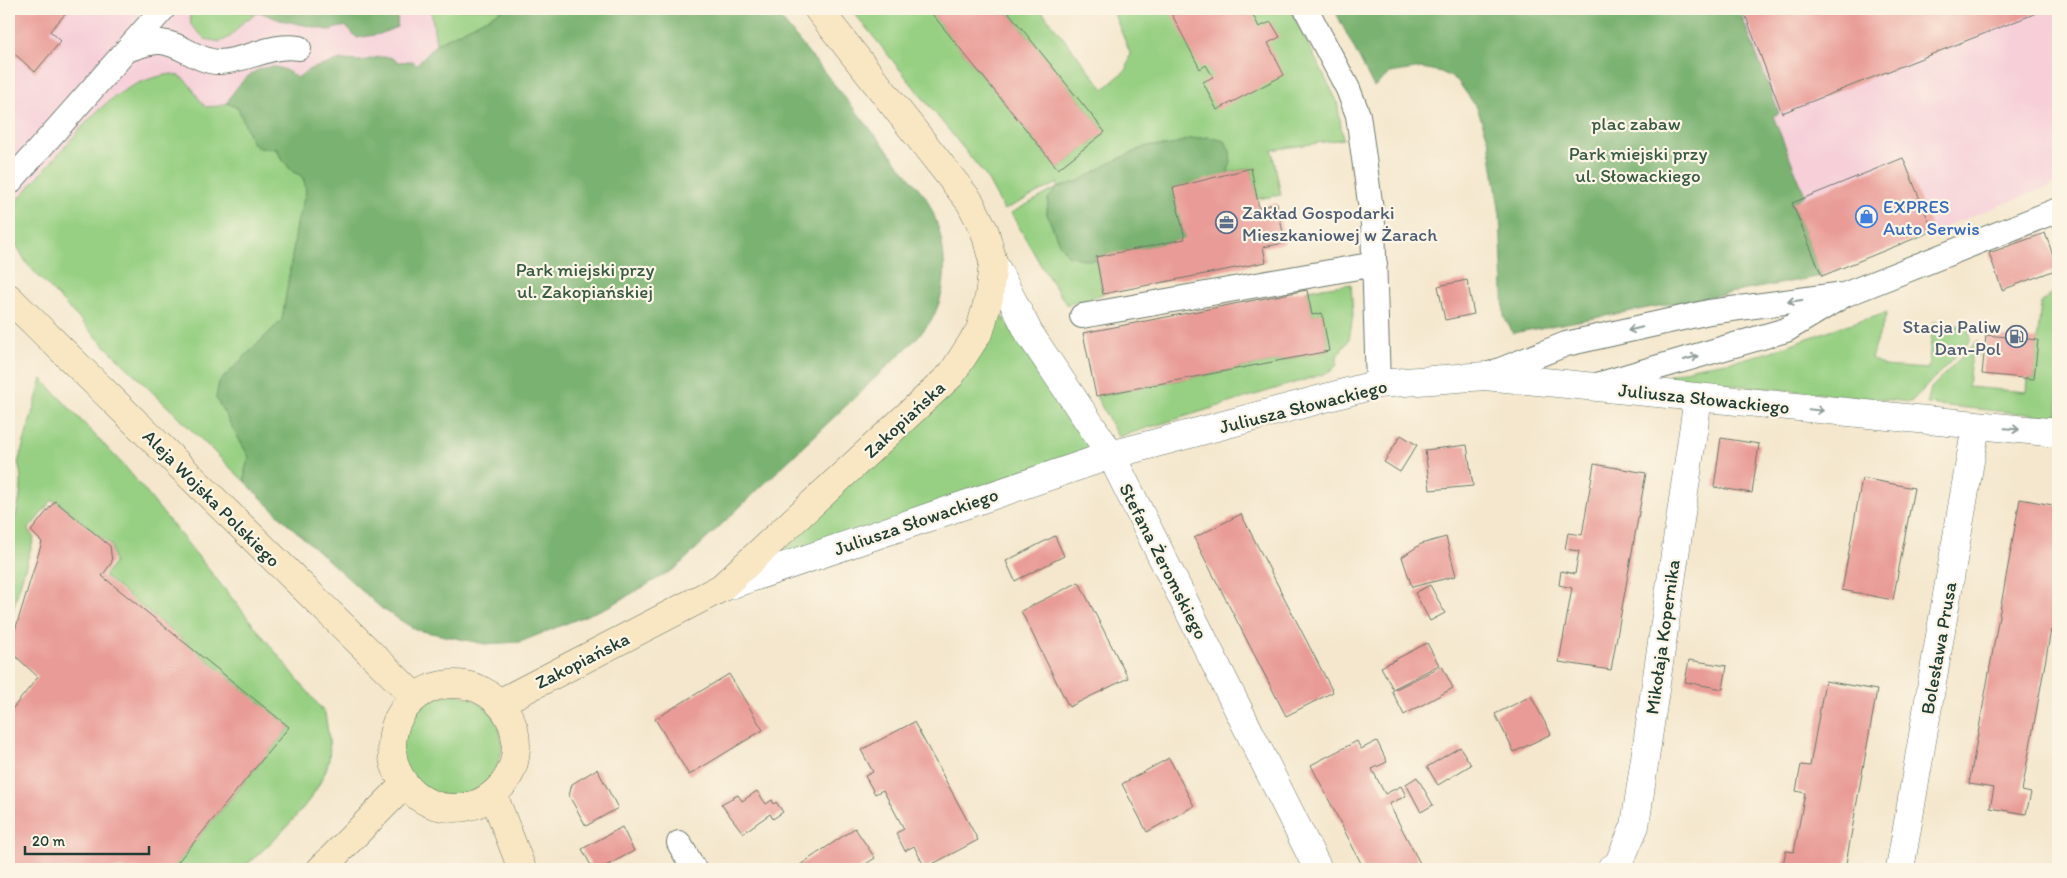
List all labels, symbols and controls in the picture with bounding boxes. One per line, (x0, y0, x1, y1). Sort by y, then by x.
park label: plac zabaw (1591, 112, 1681, 135)
park label: Park miejski przy ul. Słowackiego (1569, 142, 1707, 187)
place label: EXPRES Auto Serwis (1883, 195, 1980, 240)
place label: Zakład Gospodarki Mieszkaniowej w Żarach (1242, 201, 1438, 246)
shop icon: EXPRES Auto Serwis (1855, 205, 1879, 229)
office icon: Zakład Gospodarki Mieszkaniowej w Żarach (1214, 211, 1238, 235)
park label: Park miejski przy ul. Zakopiańskiej (516, 258, 654, 303)
one-way arrow (1788, 296, 1804, 306)
place label: Stacja Paliw Dan-Pol (1902, 315, 2002, 360)
one-way arrow (1628, 324, 1644, 334)
fuel station icon: Stacja Paliw Dan-Pol (2005, 325, 2029, 349)
one-way arrow (1682, 352, 1698, 362)
street label: Juliusza Słowackiego (1217, 374, 1389, 438)
street label: Zakopiańska (859, 376, 950, 463)
street label: Juliusza Słowackiego (1617, 378, 1791, 419)
one-way arrow (1807, 405, 1823, 415)
one-way arrow (2004, 424, 2020, 434)
street label: Aleja Wojska Polskiego (138, 425, 285, 572)
street label: Stefana Żeromskiego (1114, 479, 1213, 643)
street label: Juliusza Słowackiego (831, 483, 1001, 560)
street label: Mikołaja Kopernika (1640, 558, 1685, 716)
street label: Bolesława Prusa (1916, 580, 1962, 716)
street label: Zakopiańska (531, 627, 633, 694)
scale bar (25, 823, 149, 855)
text: 20 m (32, 832, 66, 850)

